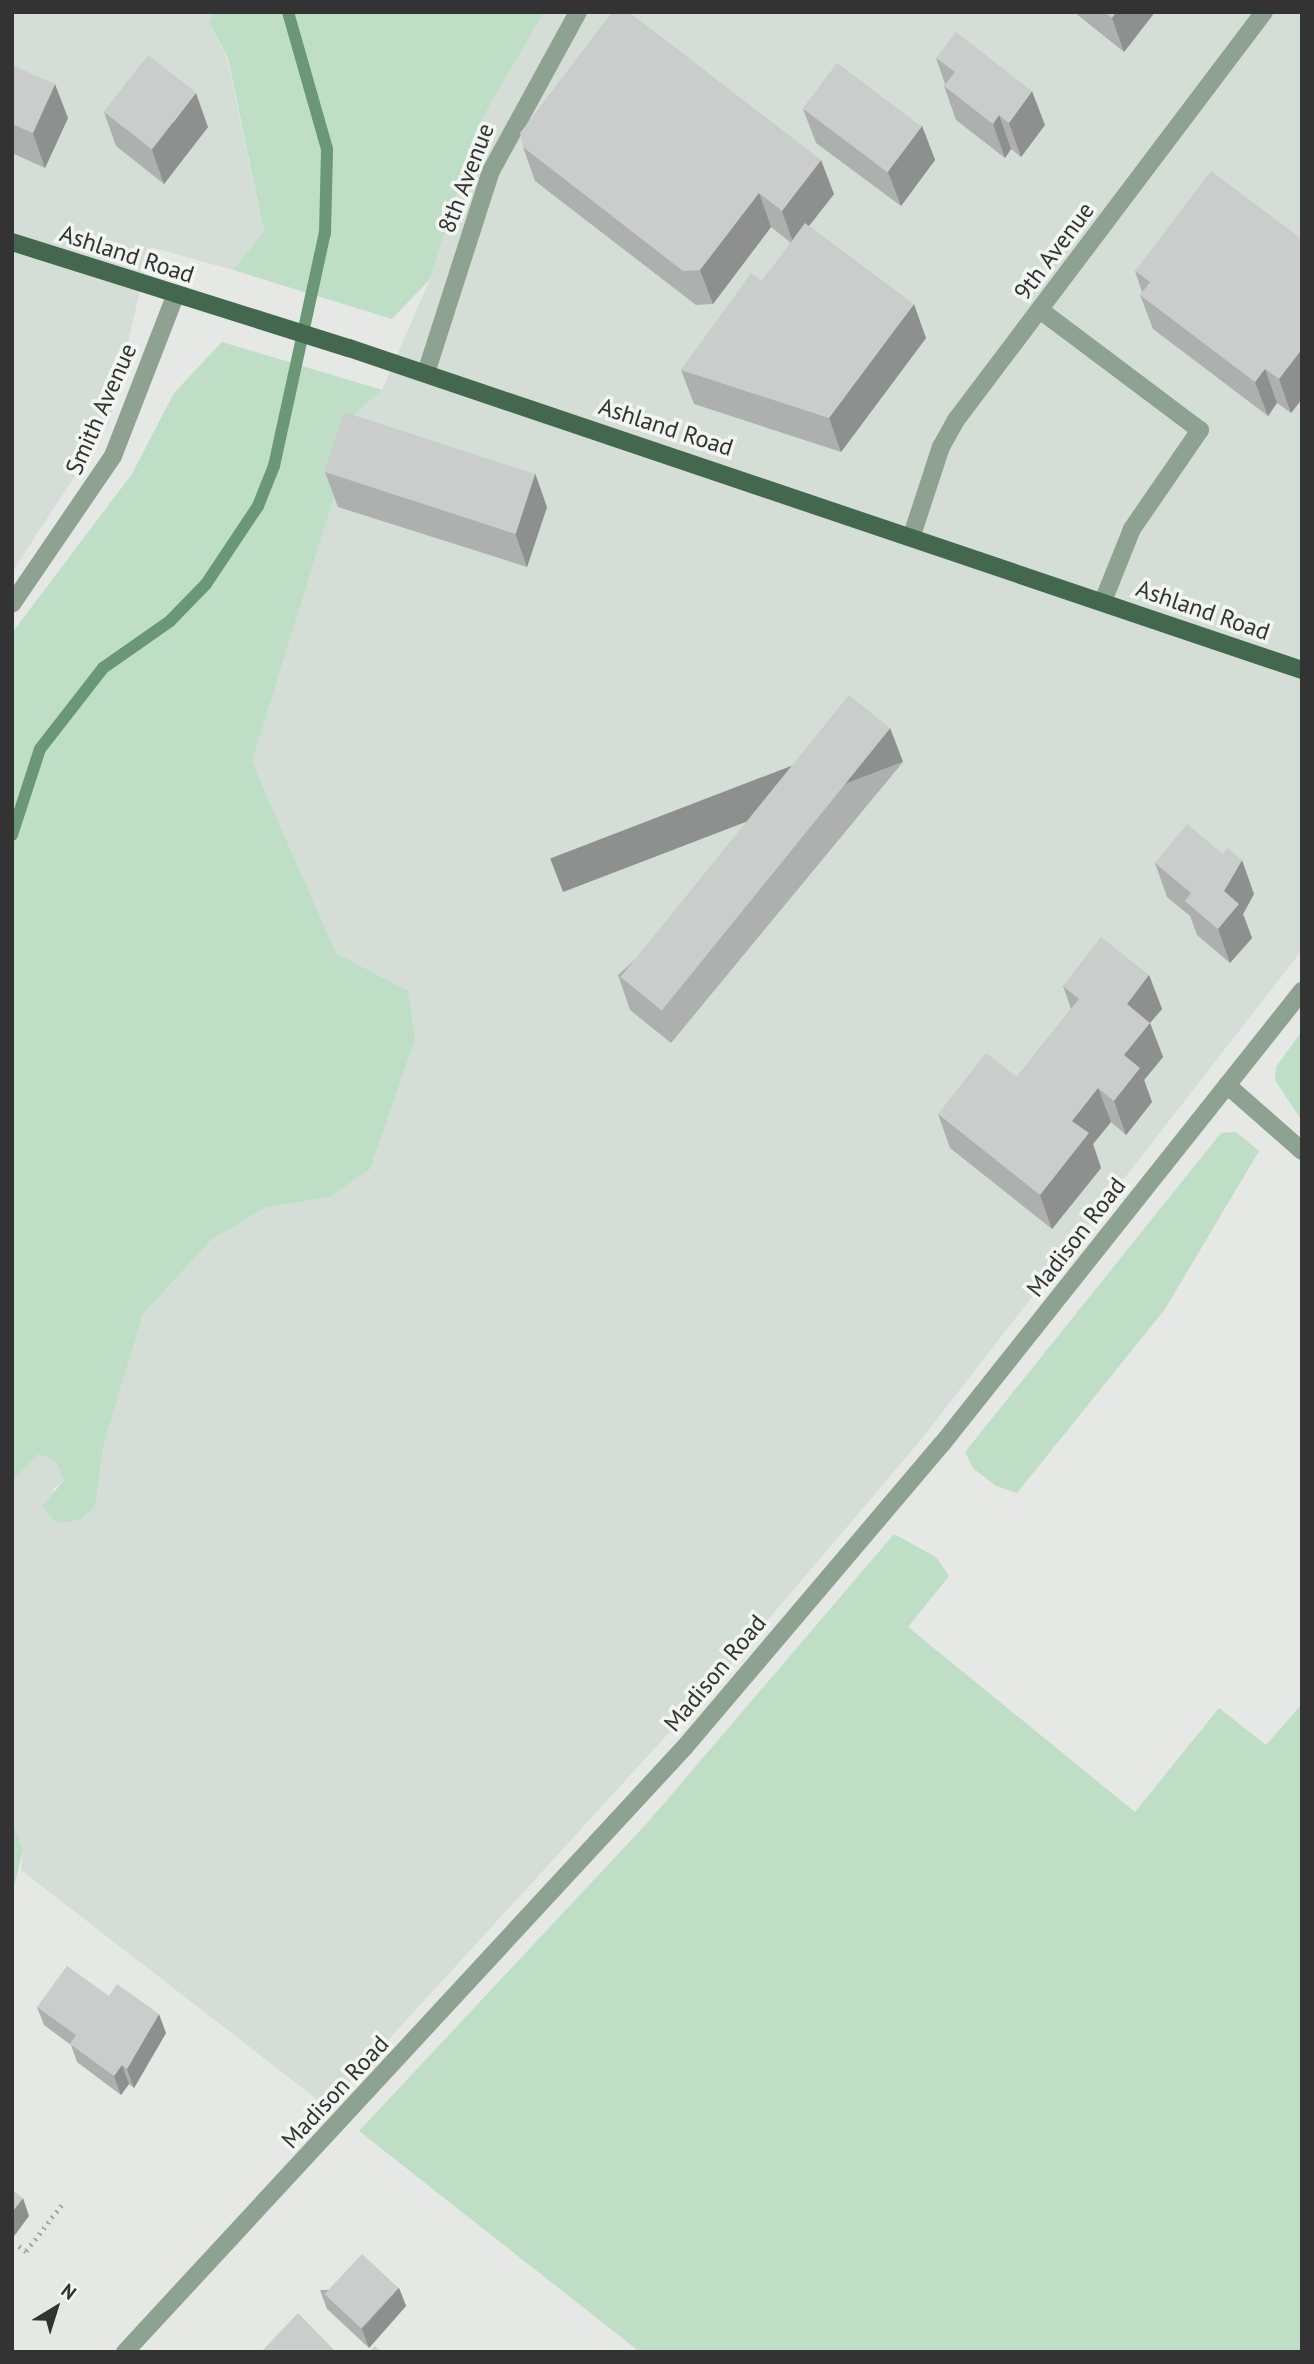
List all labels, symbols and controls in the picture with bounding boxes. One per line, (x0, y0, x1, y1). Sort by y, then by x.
street label: 8th Avenue (432, 119, 500, 237)
street label: 9th Avenue (1008, 196, 1100, 306)
street label: Ashland Road (56, 219, 198, 289)
street label: Smith Avenue (59, 339, 143, 479)
street label: Ashland Road (595, 392, 737, 462)
street label: Ashland Road (1132, 574, 1274, 646)
street label: Madison Road (1020, 1172, 1132, 1302)
street label: Madison Road (658, 1609, 772, 1737)
street label: Madison Road (276, 2030, 394, 2154)
north arrow (21, 2273, 91, 2343)
text: N (57, 2278, 81, 2305)

